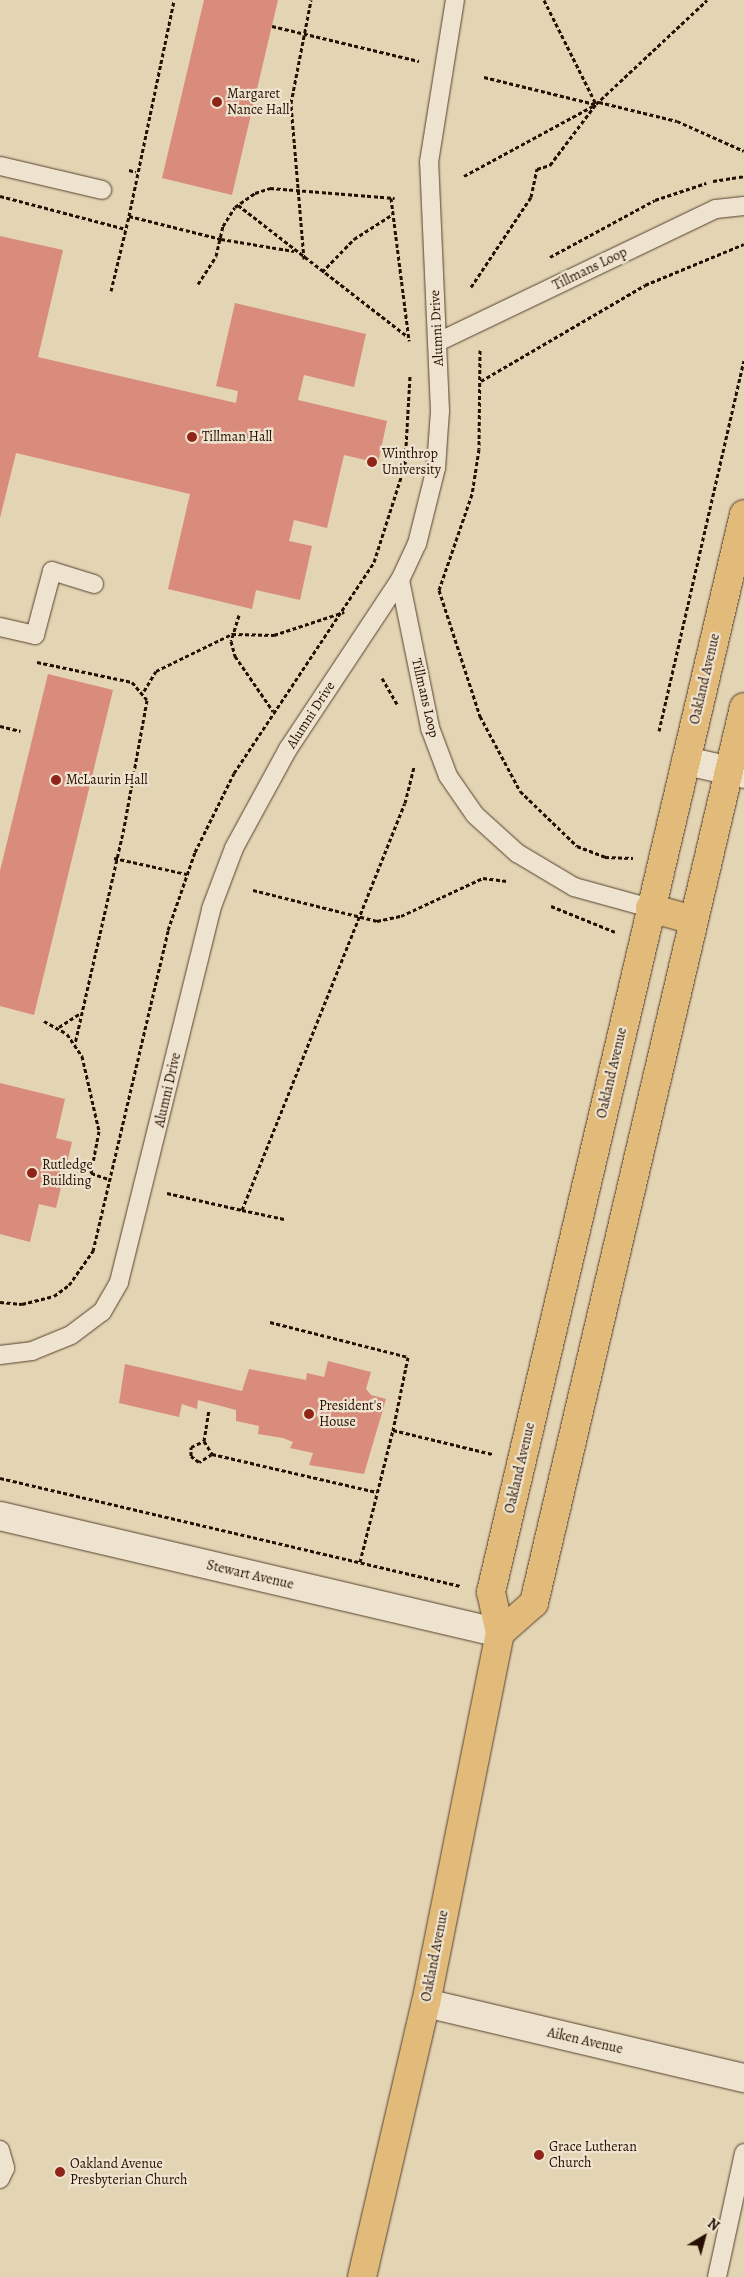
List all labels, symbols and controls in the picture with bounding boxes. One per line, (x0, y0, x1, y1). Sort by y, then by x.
place label: Margaret Nance Hall (227, 86, 289, 118)
marker: Margaret Nance Hall (211, 96, 223, 108)
street label: Tillmans Loop (550, 244, 630, 294)
street label: Alumni Drive (427, 289, 447, 367)
place label: Tillman Hall (202, 429, 272, 445)
marker: Tillman Hall (186, 431, 198, 443)
place label: Winthrop University (382, 446, 441, 478)
marker: Winthrop University (366, 456, 378, 468)
street label: Oakland Avenue (686, 632, 724, 726)
street label: Tillmans Loop (408, 657, 442, 739)
street label: Alumni Drive (283, 678, 339, 752)
place label: McLaurin Hall (66, 772, 148, 788)
marker: McLaurin Hall (50, 774, 62, 786)
street label: Oakland Avenue (593, 1026, 631, 1120)
street label: Alumni Drive (151, 1051, 185, 1129)
place label: Rutledge Building (42, 1157, 93, 1190)
marker: Rutledge Building (26, 1167, 38, 1179)
place label: President's House (319, 1398, 382, 1430)
marker: President's House (303, 1408, 315, 1420)
street label: Oakland Avenue (501, 1421, 539, 1515)
street label: Stewart Avenue (205, 1557, 295, 1593)
street label: Oakland Avenue (418, 1909, 452, 2003)
street label: Aiken Avenue (546, 2024, 624, 2058)
place label: Grace Lutheran Church (549, 2139, 637, 2172)
marker: Grace Lutheran Church (533, 2149, 545, 2161)
place label: Oakland Avenue Presbyterian Church (70, 2156, 187, 2188)
marker: Oakland Avenue Presbyterian Church (54, 2166, 66, 2178)
north arrow (679, 2212, 729, 2262)
text: N (704, 2214, 723, 2235)

